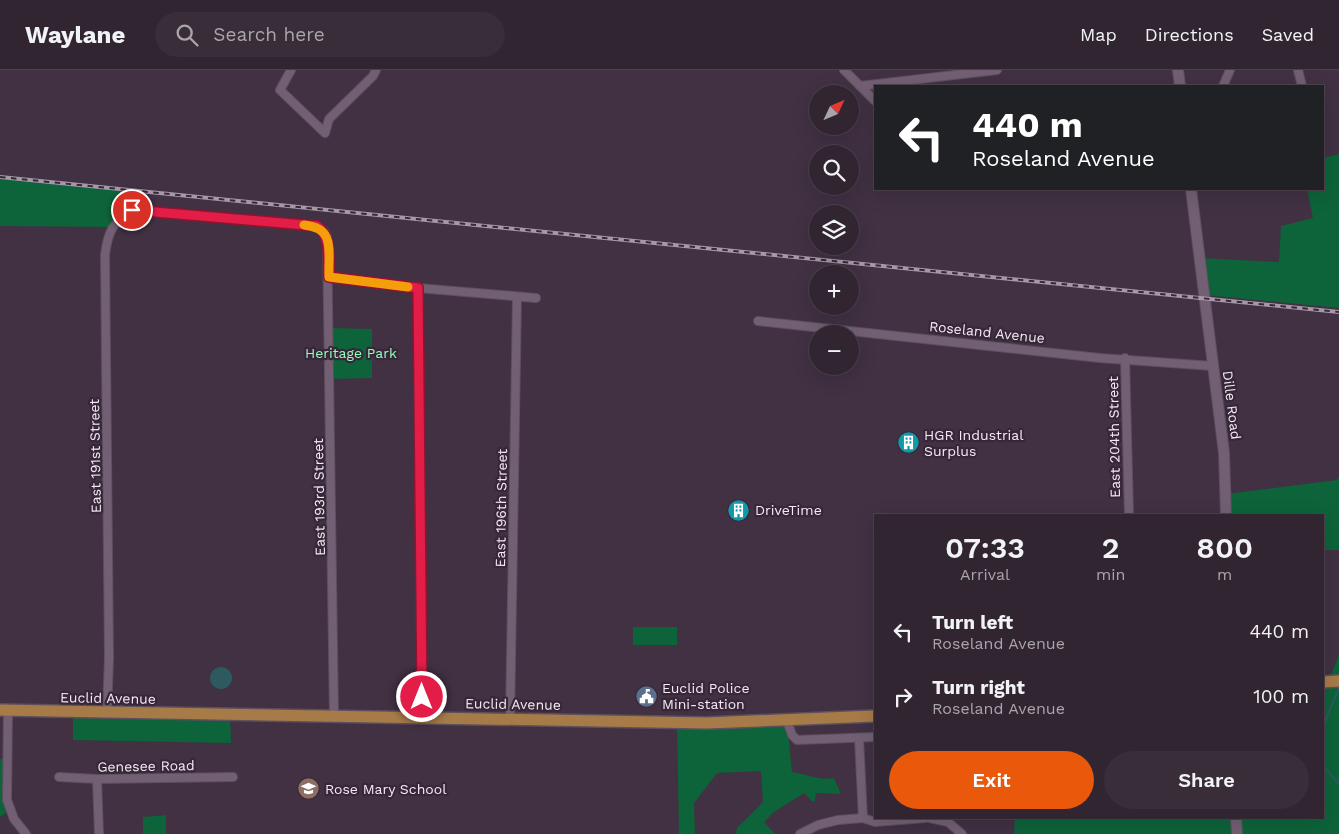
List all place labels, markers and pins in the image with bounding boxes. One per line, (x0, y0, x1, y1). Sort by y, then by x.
pin (111, 189, 153, 231)
place label: HGR Industrial Surplus (924, 427, 1024, 459)
building icon: HGR Industrial Surplus (896, 431, 920, 455)
building icon: DriveTime (727, 498, 751, 522)
place label: DriveTime (755, 502, 822, 518)
place label: Euclid Police Mini-station (662, 680, 750, 712)
public building icon: Euclid Police Mini-station (634, 684, 658, 708)
school or university icon: Rose Mary School (297, 777, 321, 801)
place label: Rose Mary School (325, 781, 447, 797)

